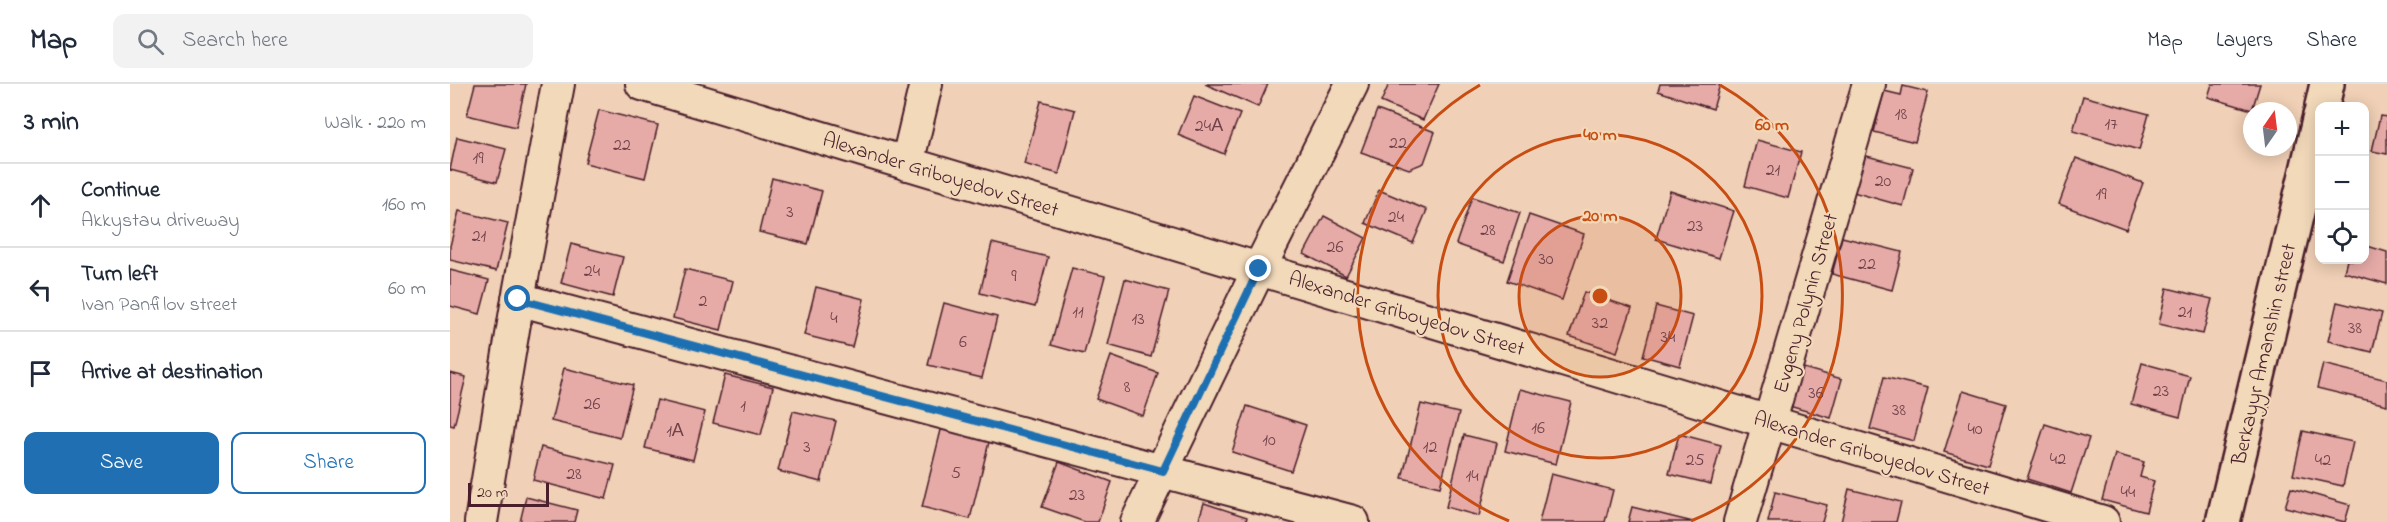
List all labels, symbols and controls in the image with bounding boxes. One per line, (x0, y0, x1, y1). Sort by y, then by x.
search box (113, 14, 533, 68)
text: Map (30, 21, 77, 62)
icon: search (134, 25, 167, 58)
text: Search here (182, 25, 288, 57)
text: Map (2147, 26, 2183, 56)
text: Layers (2216, 26, 2273, 56)
text: Share (2306, 26, 2357, 56)
house number: 18 (1895, 102, 1907, 128)
north arrow (2243, 102, 2297, 156)
map controls (2315, 102, 2369, 264)
button: + (2315, 102, 2369, 156)
text: 3 min (24, 104, 79, 142)
text: Walk · 220 m (324, 109, 426, 138)
house number: 17 (2104, 112, 2118, 138)
text: 60 m (1755, 113, 1789, 139)
house number: 24А (1195, 114, 1223, 140)
text: 40 m (1583, 123, 1617, 149)
street label: Alexander Griboyedov Street (818, 126, 1062, 228)
house number: 22 (1389, 131, 1407, 157)
house number: 22 (613, 133, 631, 159)
house number: 19 (472, 146, 484, 172)
button: − (2315, 156, 2369, 210)
house number: 21 (1766, 158, 1781, 184)
house number: 20 (1875, 169, 1892, 195)
text: Continue (81, 175, 160, 207)
house number: 19 (2095, 182, 2107, 208)
icon: ahead (24, 189, 57, 222)
text: 160 m (382, 191, 426, 220)
house number: 3 (786, 200, 794, 226)
text: 20 m (1581, 204, 1618, 230)
house number: 24 (1388, 205, 1405, 231)
text: Akkystau driveway (81, 207, 239, 236)
street label: Evgeny Polynin Street (1767, 210, 1849, 398)
button: locate (2315, 210, 2369, 264)
house number: 23 (1687, 214, 1703, 240)
house number: 28 (1480, 218, 1496, 244)
house number: 21 (472, 224, 487, 250)
house number: 26 (1327, 235, 1344, 261)
street label: Berkayyr Amanshin street (2225, 241, 2307, 470)
house number: 30 (1538, 247, 1554, 273)
house number: 22 (1858, 252, 1876, 278)
route end (1245, 255, 1271, 281)
text: Turn left (81, 259, 158, 291)
house number: 24 (584, 259, 601, 285)
house number: 9 (1011, 264, 1017, 290)
street label: Alexander Griboyedov Street (1284, 265, 1528, 367)
icon: left (24, 273, 57, 306)
text: 60 m (388, 275, 426, 304)
route start (504, 285, 530, 311)
centre of rings (1590, 286, 1610, 306)
house number: 2 (699, 289, 708, 315)
text: Ivan Panfilov street (81, 291, 237, 320)
house number: 11 (1072, 300, 1084, 326)
house number: 21 (2178, 300, 2193, 326)
house number: 4 (830, 306, 838, 332)
house number: 13 (1131, 307, 1145, 333)
house number: 32 (1592, 311, 1608, 337)
house number: 38 (2348, 316, 2362, 342)
house number: 34 (1661, 325, 1676, 351)
house number: 6 (959, 330, 967, 356)
icon: arrive (24, 357, 57, 390)
text: Arrive at destination (81, 357, 263, 389)
house number: 8 (1124, 375, 1131, 401)
house number: 23 (2153, 379, 2169, 405)
house number: 36 (1808, 381, 1824, 407)
house number: 26 (584, 392, 601, 418)
house number: 1 (740, 394, 746, 420)
house number: 38 (1892, 398, 1906, 424)
street label: Alexander Griboyedov Street (1749, 405, 1993, 507)
house number: 16 (1531, 416, 1545, 442)
house number: 40 (1967, 417, 1983, 443)
house number: 1А (666, 419, 684, 445)
house number: 10 (1262, 428, 1276, 454)
button: Save (24, 432, 219, 494)
button: Share (231, 432, 426, 494)
house number: 3 (803, 435, 811, 461)
house number: 12 (1423, 435, 1437, 461)
house number: 42 (2050, 447, 2066, 473)
house number: 25 (1685, 448, 1705, 474)
house number: 42 (2315, 448, 2331, 474)
house number: 5 (951, 461, 961, 487)
house number: 28 (566, 462, 582, 488)
house number: 14 (1465, 464, 1479, 490)
scale bar (468, 480, 549, 508)
house number: 44 (2121, 480, 2136, 506)
text: 20 m (477, 481, 508, 505)
house number: 23 (1069, 483, 1085, 509)

